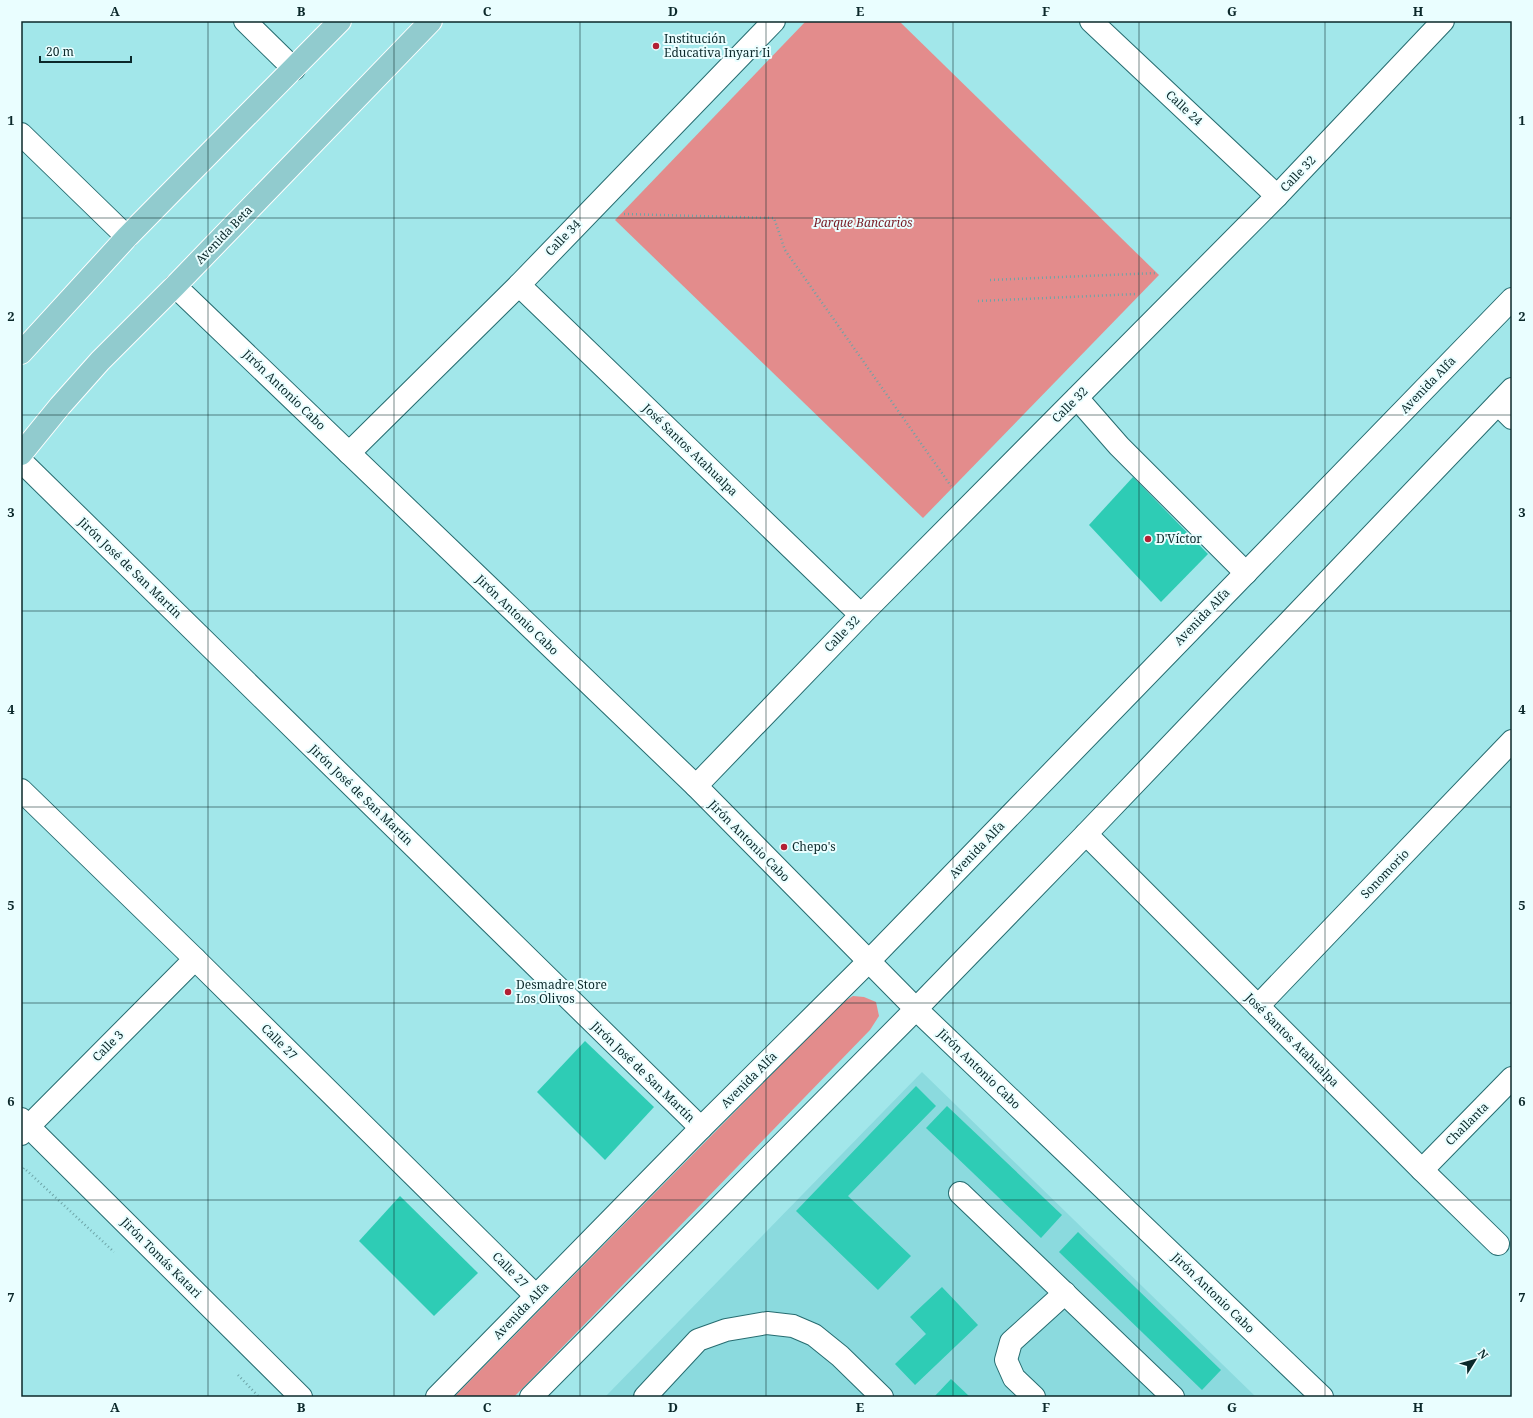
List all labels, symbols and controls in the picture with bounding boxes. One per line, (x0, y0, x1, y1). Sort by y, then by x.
text: A (110, 2, 120, 20)
text: B (297, 2, 306, 20)
text: C (483, 2, 492, 20)
text: D (668, 2, 678, 20)
text: E (856, 2, 865, 20)
text: F (1042, 2, 1050, 20)
text: G (1227, 2, 1237, 20)
text: H (1413, 2, 1424, 20)
place label: Institución Educativa Inyari Ii (664, 30, 770, 61)
scale bar (40, 38, 131, 64)
marker: Institución Educativa Inyari Ii (651, 41, 661, 51)
text: 20 m (46, 43, 74, 60)
street label: Calle 24 (1162, 86, 1207, 129)
text: 1 (7, 111, 15, 129)
text: 1 (1518, 111, 1526, 129)
street label: Calle 32 (1276, 152, 1319, 196)
street label: Avenida Beta (191, 202, 256, 268)
park label: Parque Bancarios (812, 214, 913, 231)
street label: Calle 34 (541, 216, 584, 260)
text: 2 (7, 307, 15, 325)
text: 2 (1518, 307, 1526, 325)
street label: Jirón Antonio Cabo (239, 345, 329, 434)
street label: Avenida Alfa (1396, 352, 1459, 417)
street label: Calle 32 (1048, 383, 1091, 426)
street label: José Santos Atahualpa (638, 399, 742, 500)
text: 3 (7, 503, 15, 521)
text: 3 (1518, 503, 1526, 521)
street label: Jirón José de San Martín (74, 513, 186, 622)
place label: D'Víctor (1156, 530, 1202, 547)
marker: D'Víctor (1143, 534, 1153, 544)
street label: Jirón Antonio Cabo (472, 570, 562, 659)
street label: Avenida Alfa (1170, 584, 1233, 649)
street label: Calle 32 (820, 612, 863, 656)
text: 4 (7, 700, 15, 718)
text: 4 (1518, 700, 1526, 718)
street label: Jirón José de San Martín (305, 740, 417, 849)
street label: Jirón Antonio Cabo (704, 795, 794, 885)
street label: Avenida Alfa (945, 817, 1008, 882)
place label: Chepo's (792, 838, 836, 855)
marker: Chepo's (779, 842, 789, 852)
street label: Sonomorio (1357, 845, 1413, 902)
text: 5 (7, 896, 15, 914)
text: 5 (1518, 896, 1526, 914)
place label: Desmadre Store Los Olivos (516, 976, 607, 1007)
marker: Desmadre Store Los Olivos (503, 987, 513, 997)
street label: José Santos Atahualpa (1241, 988, 1343, 1090)
street label: Jirón José de San Martín (587, 1017, 699, 1126)
street label: Calle 27 (258, 1020, 301, 1064)
street label: Jirón Antonio Cabo (934, 1024, 1024, 1113)
street label: Calle 3 (88, 1026, 127, 1065)
street label: Avenida Alfa (717, 1048, 781, 1112)
text: 6 (7, 1092, 15, 1110)
text: 6 (1518, 1092, 1526, 1110)
street label: Challanta (1441, 1098, 1492, 1149)
street label: Jirón Tomás Katari (117, 1213, 205, 1302)
street label: Calle 27 (489, 1248, 532, 1292)
street label: Jirón Antonio Cabo (1168, 1248, 1258, 1337)
street label: Avenida Alfa (489, 1278, 552, 1343)
text: 7 (7, 1288, 15, 1306)
text: 7 (1518, 1288, 1526, 1306)
north arrow (1455, 1340, 1495, 1380)
text: N (1475, 1346, 1492, 1362)
text: A (110, 1398, 120, 1416)
text: B (297, 1398, 306, 1416)
text: C (483, 1398, 492, 1416)
text: D (668, 1398, 678, 1416)
text: E (856, 1398, 865, 1416)
text: F (1042, 1398, 1050, 1416)
text: G (1227, 1398, 1237, 1416)
text: H (1413, 1398, 1424, 1416)

